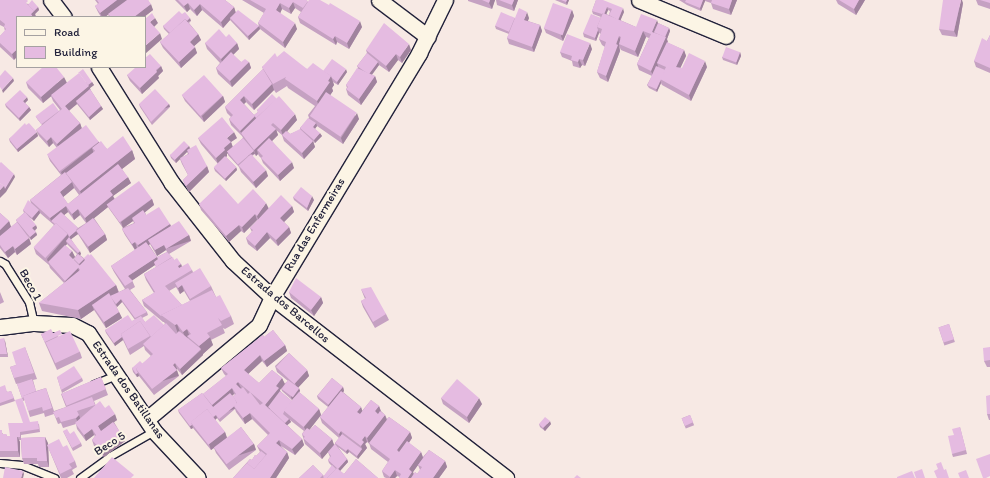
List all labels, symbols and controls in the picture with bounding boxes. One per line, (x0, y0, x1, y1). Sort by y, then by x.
legend (16, 16, 146, 68)
text: Road (54, 25, 80, 39)
text: Building (54, 45, 97, 59)
street label: Rua das Enfermeiras (281, 176, 349, 274)
street label: Estrada dos Barcellos (238, 264, 332, 346)
street label: Beco 1 (16, 267, 44, 303)
street label: Estrada dos Batillanas (89, 338, 167, 442)
street label: Beco 5 (92, 429, 128, 459)

